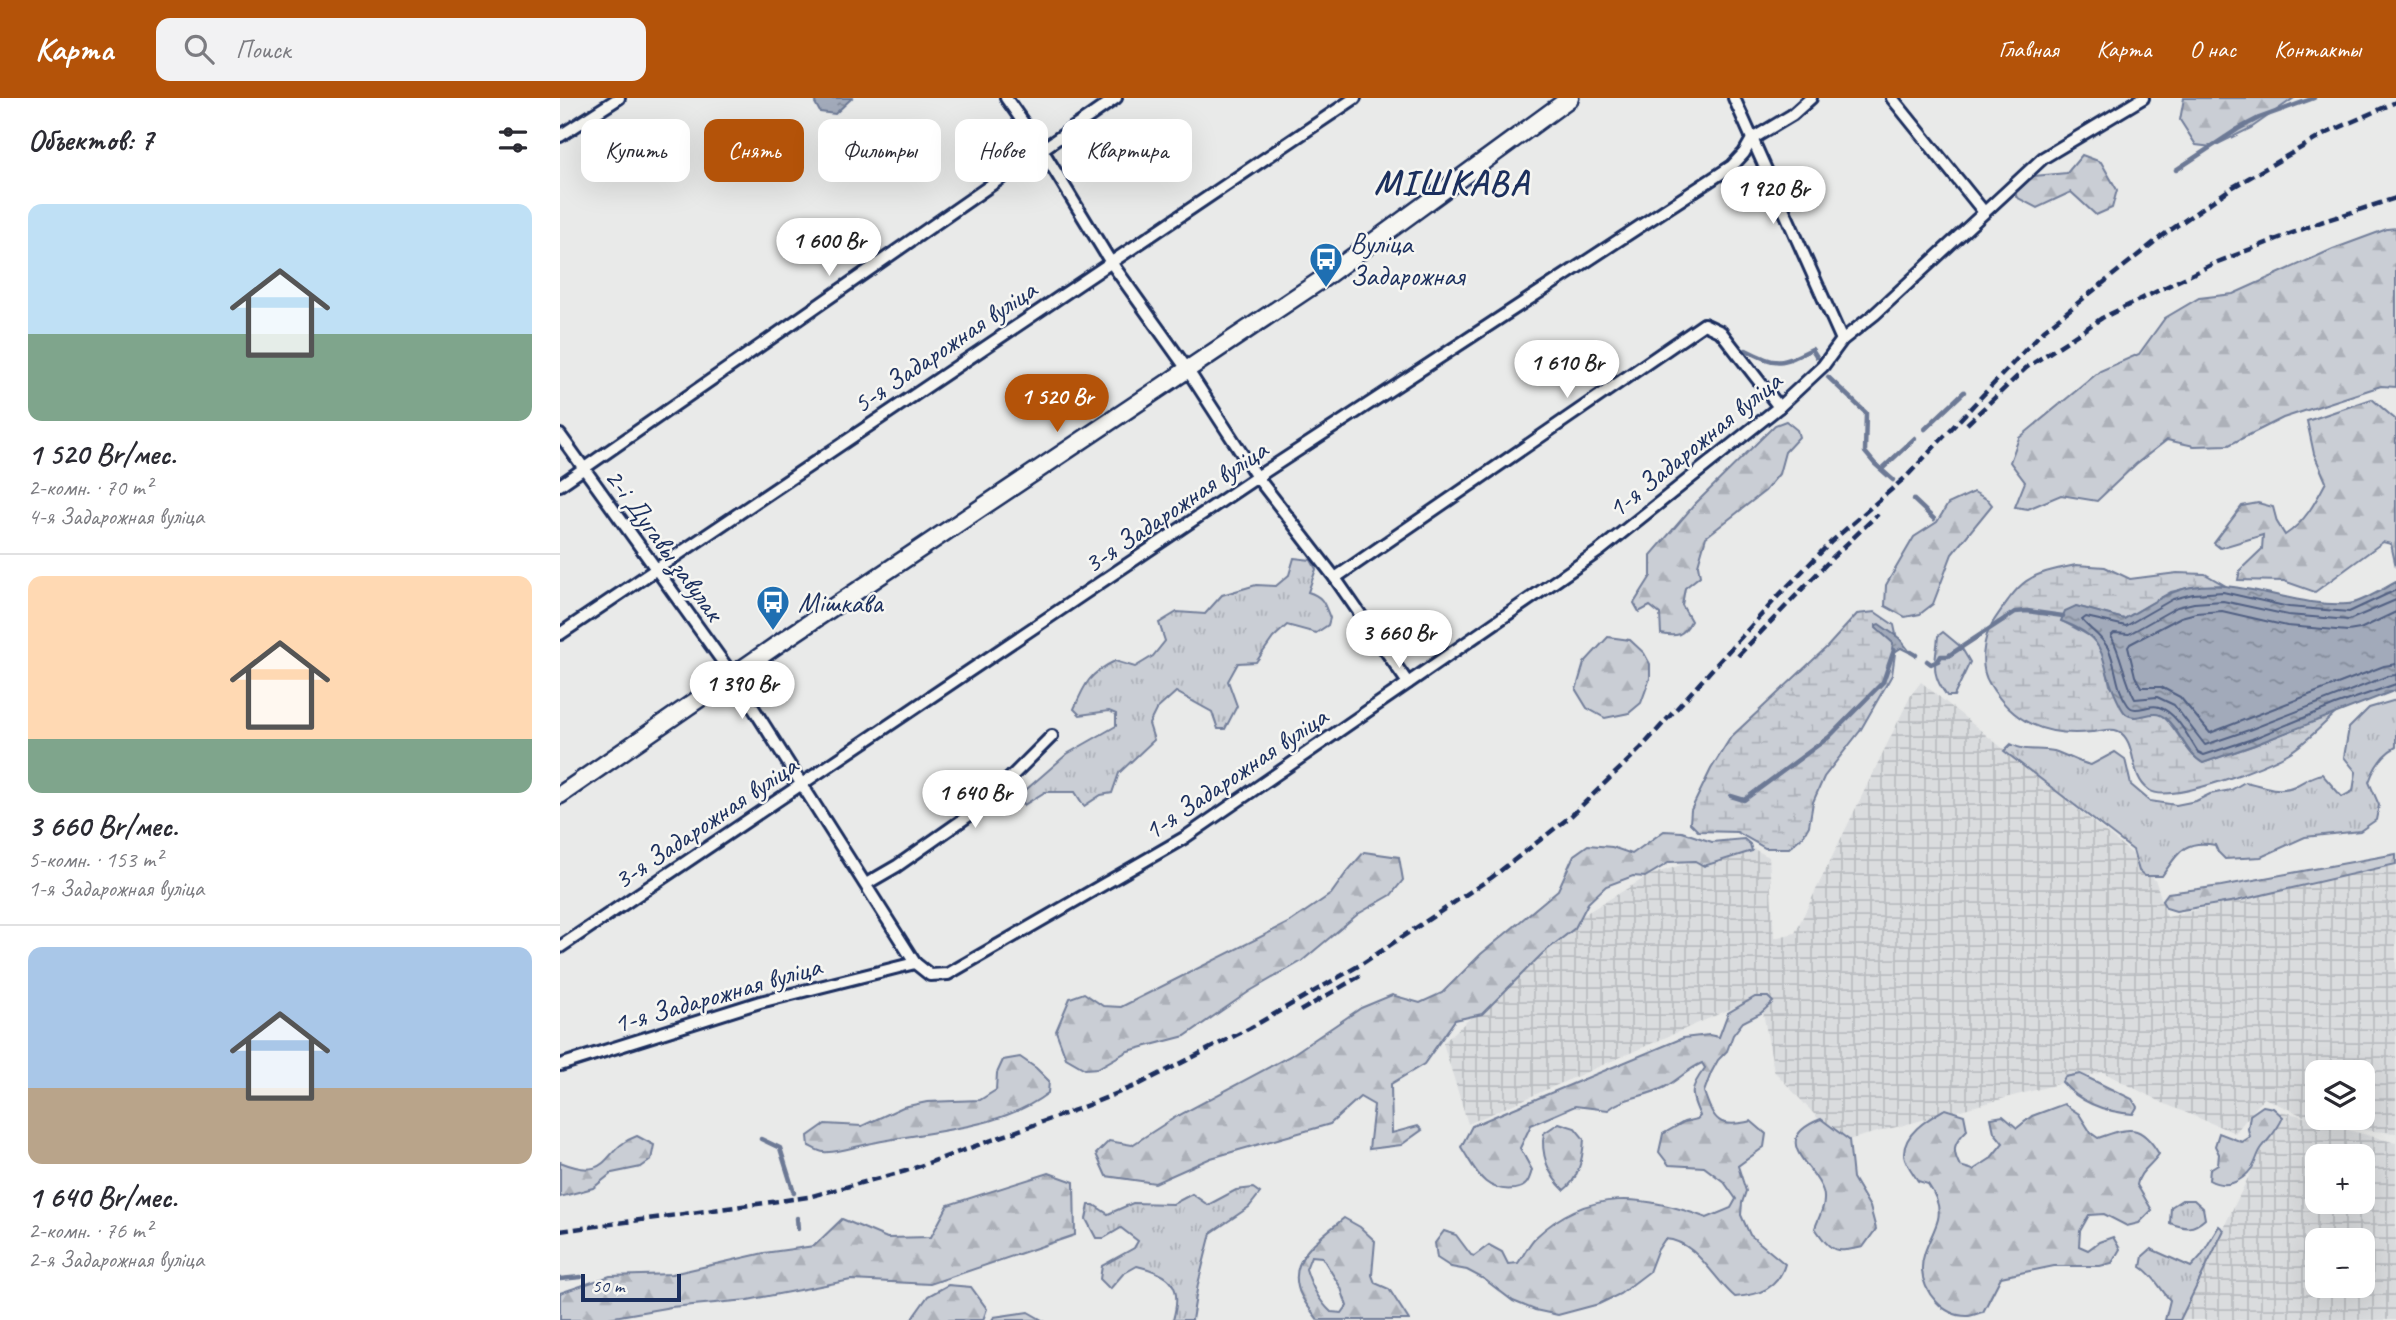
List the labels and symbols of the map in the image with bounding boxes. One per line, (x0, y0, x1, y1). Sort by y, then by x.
district label: МІШКАВА (1374, 160, 1530, 205)
pin: 1 920 Br (1701, 166, 1845, 226)
pin: 1 600 Br (757, 218, 901, 278)
place label: Вуліца Задарожная (1350, 226, 1466, 293)
bus stop icon: Вуліца Задарожная (1307, 240, 1345, 289)
street label: 5-я Задарожная вуліца (846, 271, 1044, 421)
pin: 1 610 Br (1495, 341, 1639, 400)
street label: 1-я Задарожная вуліца (1600, 362, 1790, 525)
pin: 1 520 Br (985, 374, 1129, 434)
street label: 3-я Задарожная вуліца (1077, 431, 1275, 581)
street label: 2-і Дугавы завулак (597, 461, 733, 630)
bus stop icon: Мішкава (754, 583, 792, 632)
place label: Мішкава (798, 585, 884, 620)
pin: 3 660 Br (1327, 610, 1471, 670)
pin: 1 390 Br (670, 662, 814, 721)
street label: 1-я Задарожная вуліца (1137, 698, 1335, 848)
street label: 3-я Задарожная вуліца (607, 747, 805, 897)
pin: 1 640 Br (903, 770, 1047, 830)
street label: 1-я Задарожная вуліца (609, 948, 827, 1041)
scale bar (581, 1271, 681, 1303)

